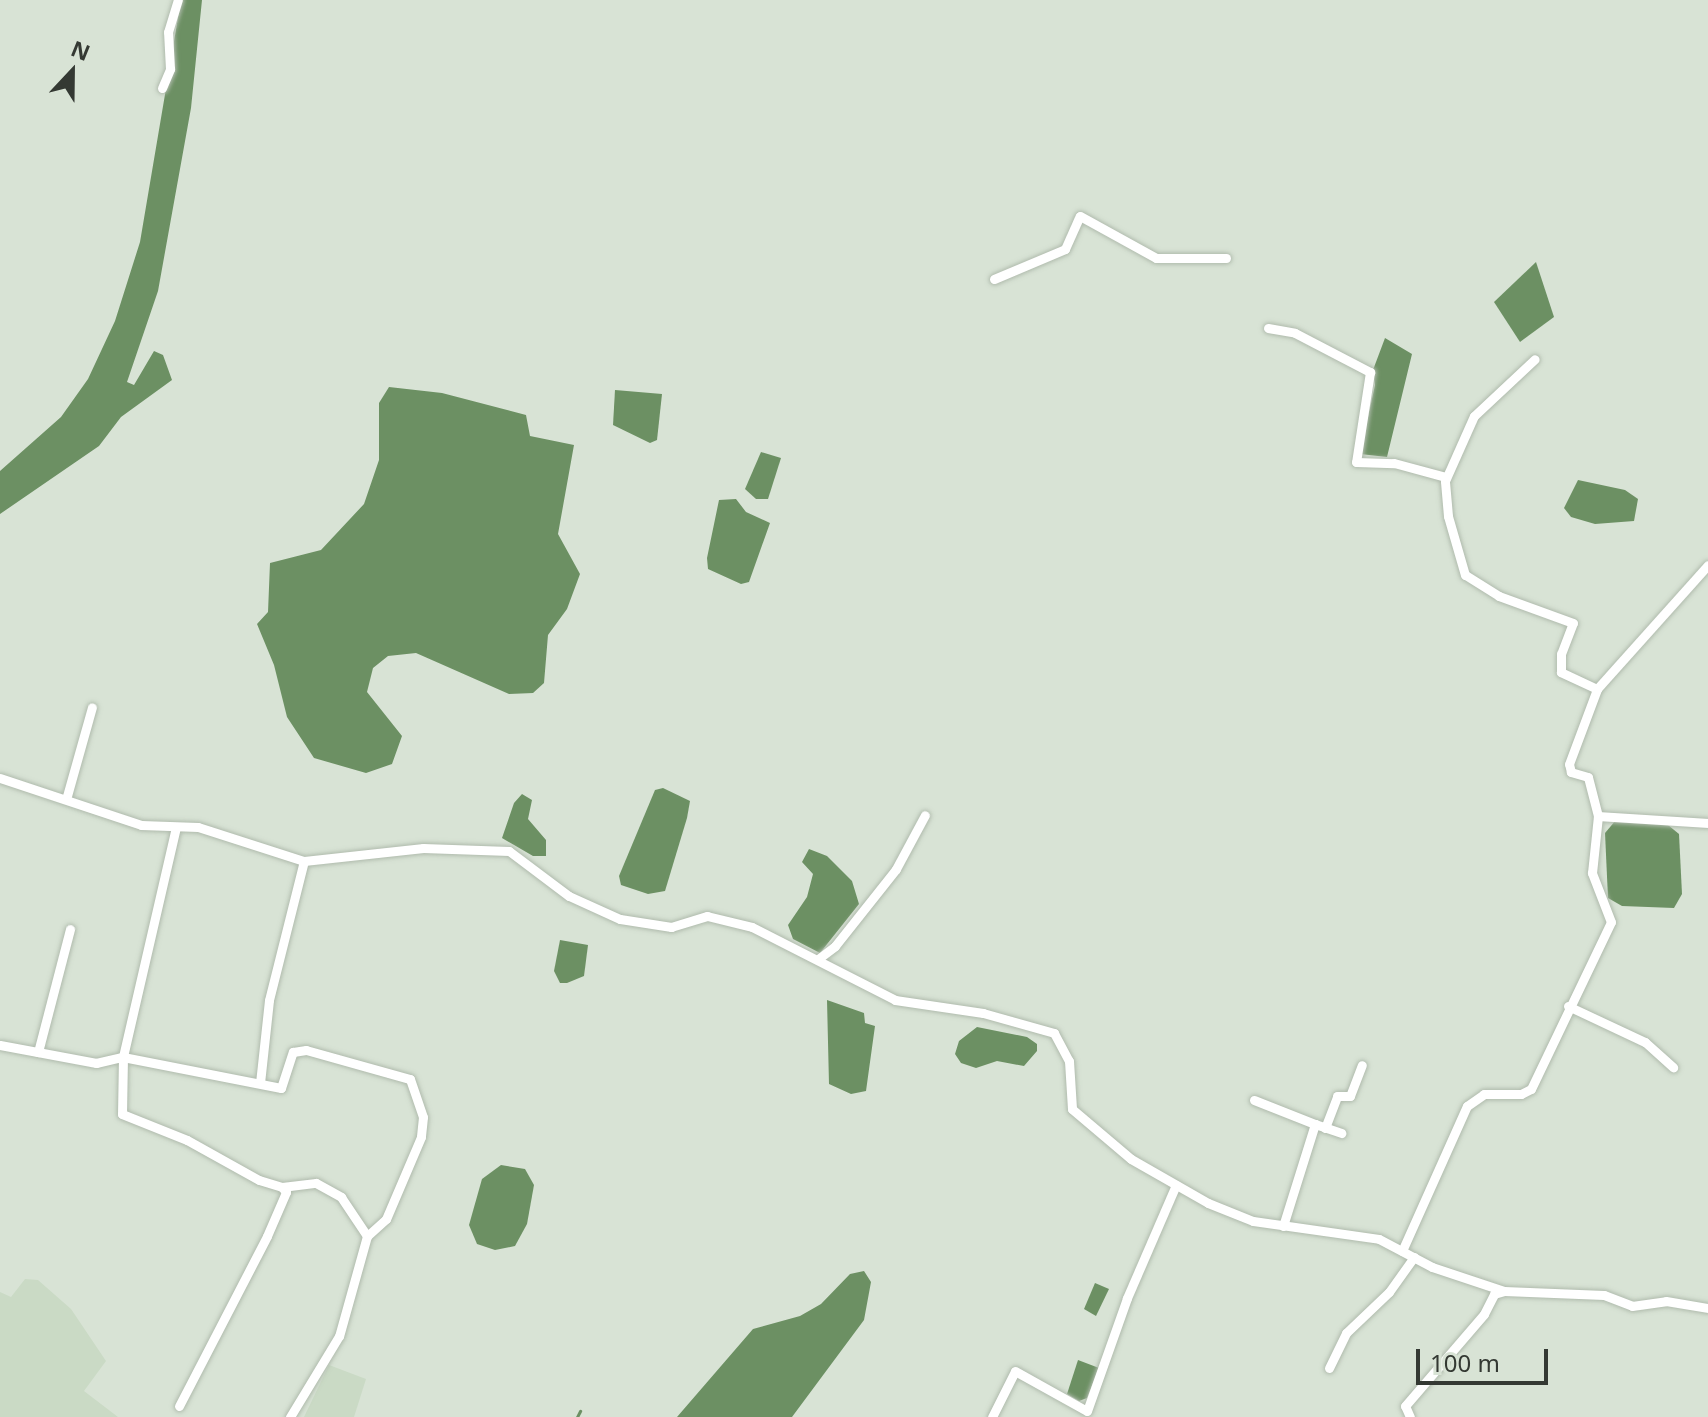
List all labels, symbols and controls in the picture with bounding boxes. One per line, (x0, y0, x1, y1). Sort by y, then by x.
north arrow (32, 32, 112, 112)
text: N (67, 32, 95, 67)
scale bar (1420, 1333, 1552, 1383)
text: 100 m (1430, 1346, 1500, 1379)

